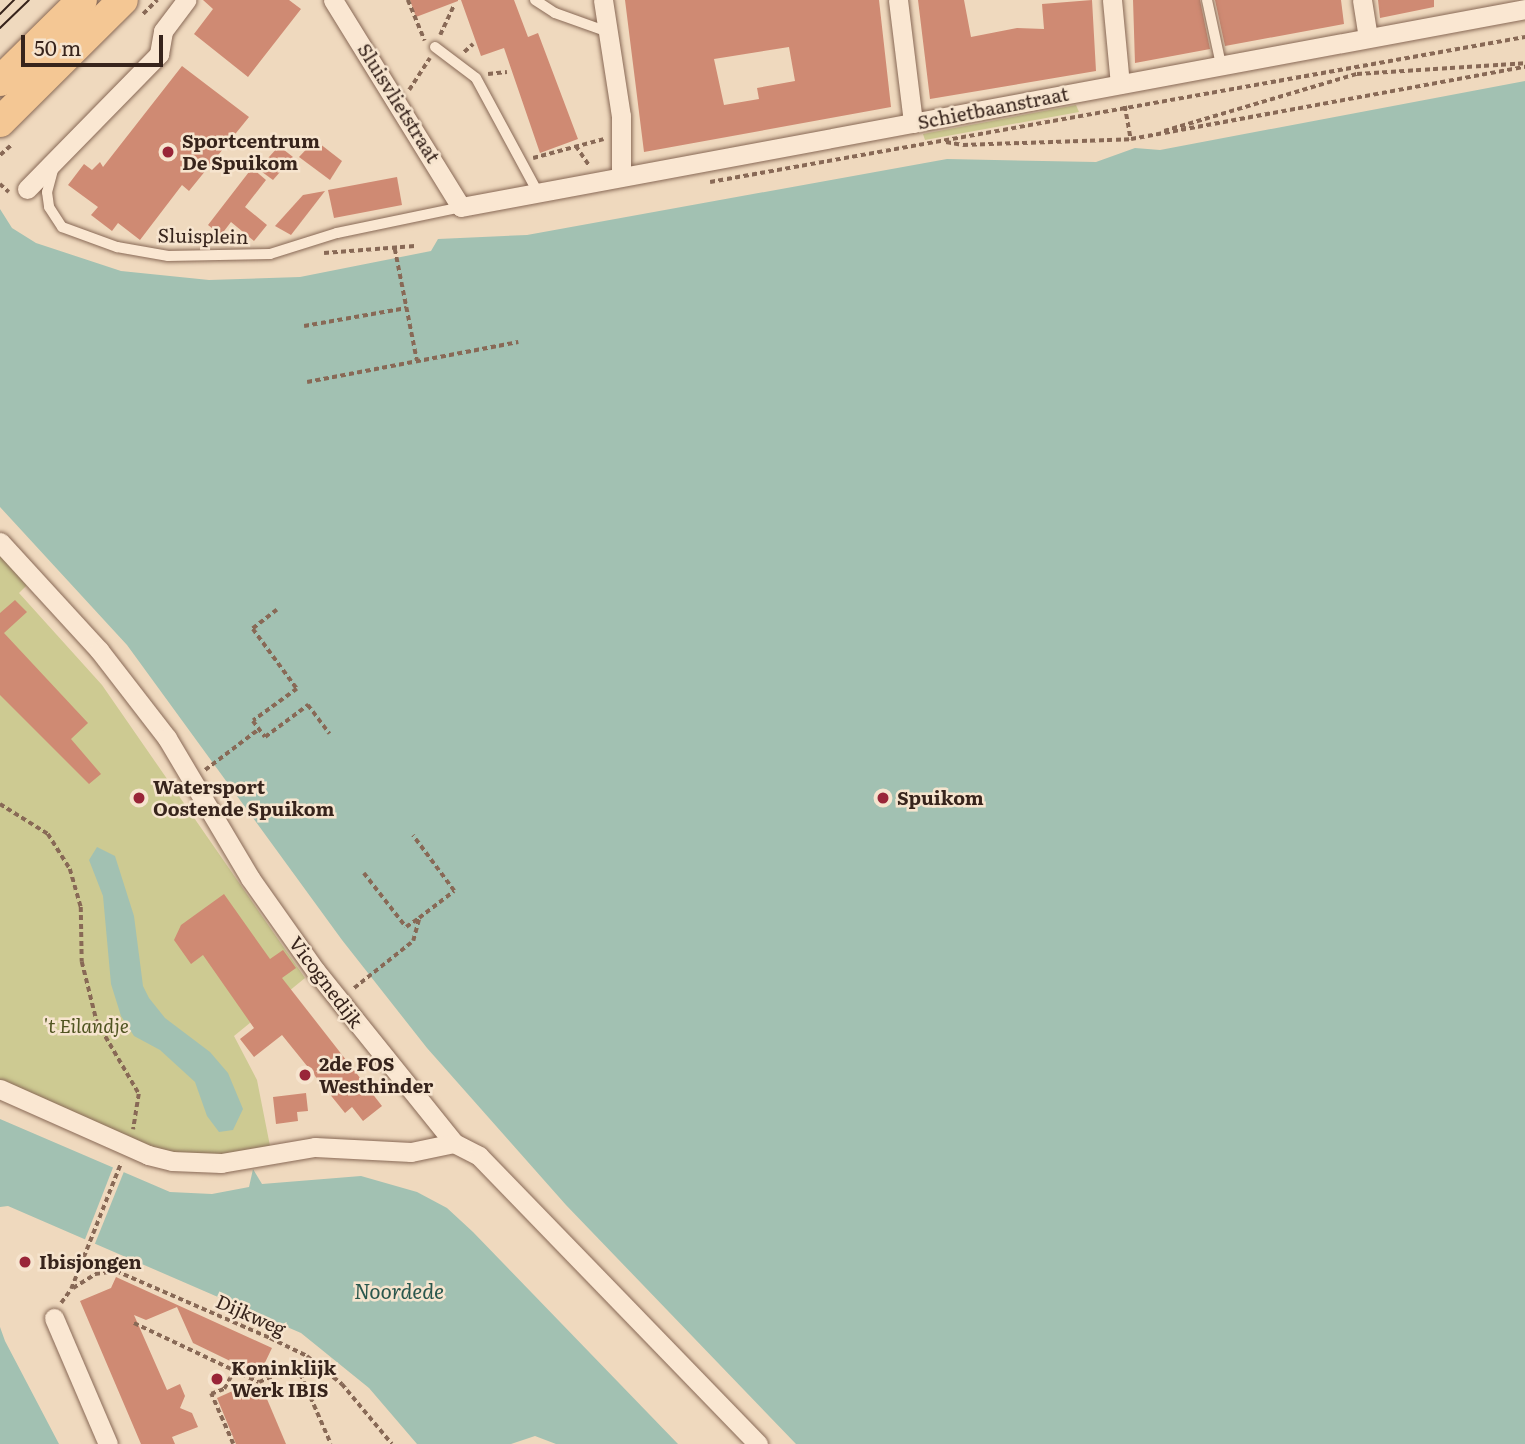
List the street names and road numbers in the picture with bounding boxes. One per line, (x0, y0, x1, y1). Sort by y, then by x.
street label: Sluisvlietstraat (353, 39, 445, 167)
street label: Schietbaanstraat (916, 82, 1070, 134)
street label: Sluisplein (157, 224, 249, 248)
street label: Vicognedijk (284, 932, 368, 1032)
street label: Dijkweg (212, 1290, 290, 1340)

